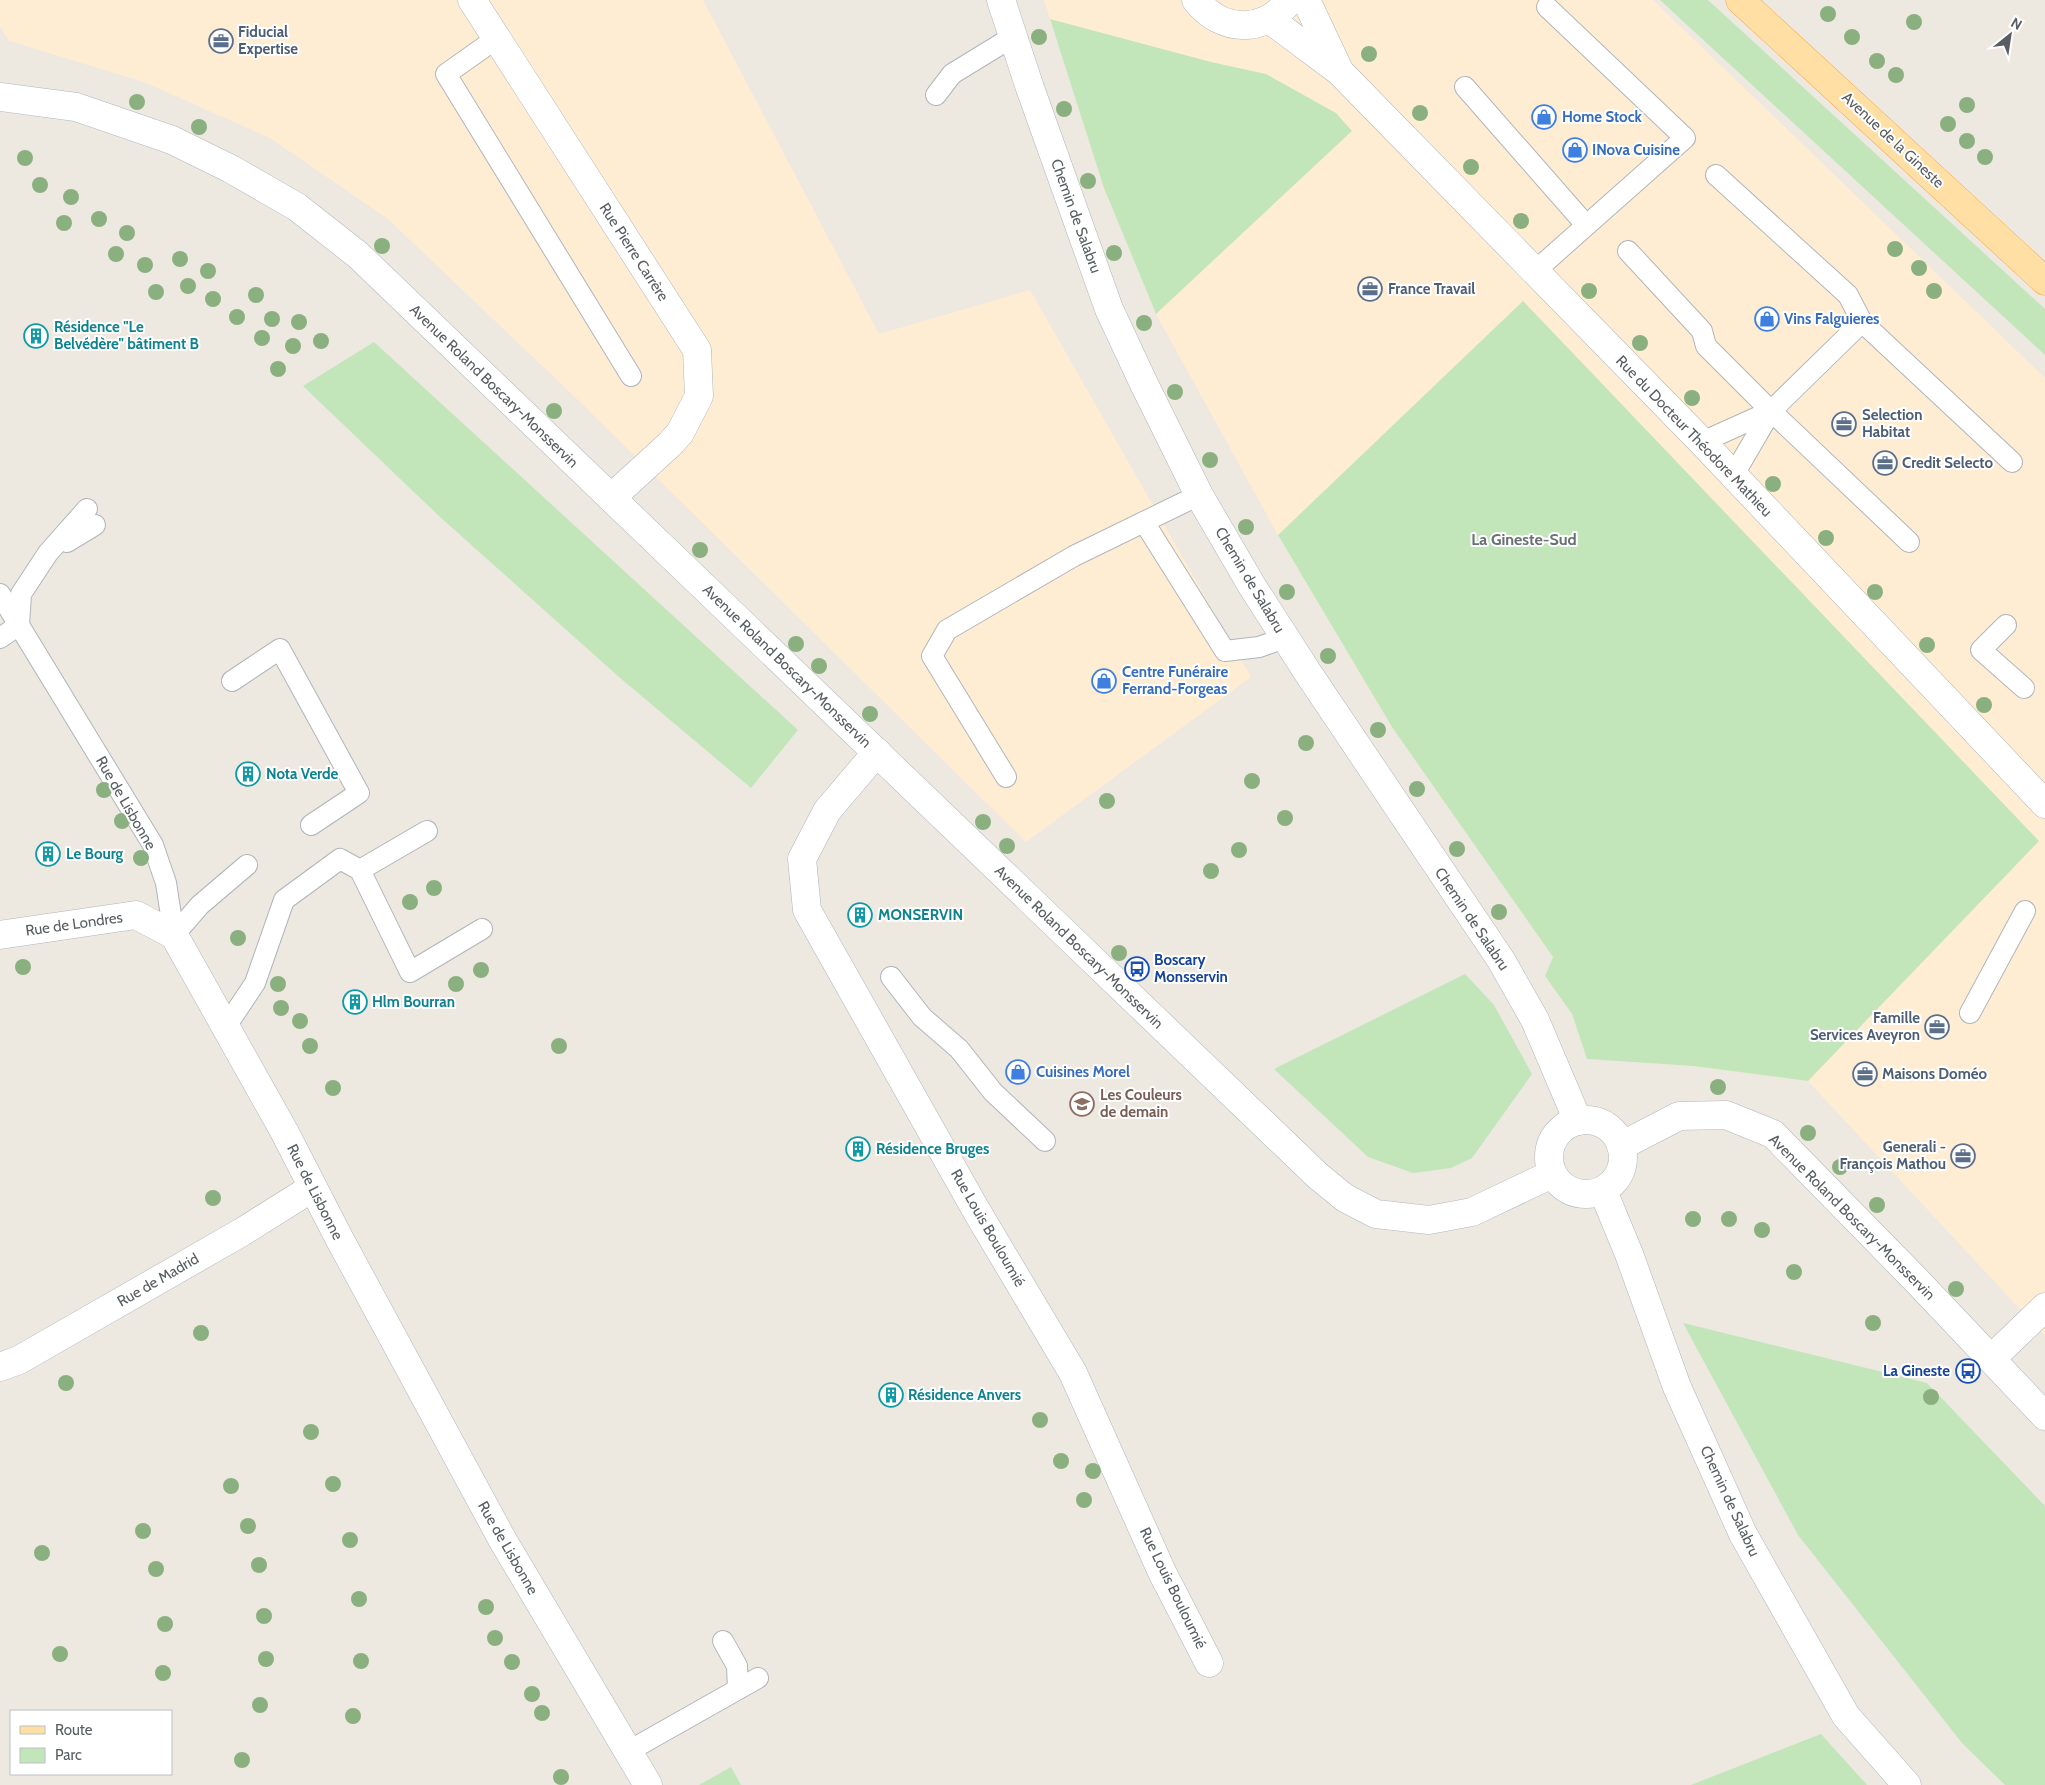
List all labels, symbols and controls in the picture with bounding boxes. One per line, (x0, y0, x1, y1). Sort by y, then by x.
north arrow (1985, 10, 2035, 60)
text: N (2008, 13, 2025, 34)
place label: Fiducial Expertise (238, 23, 298, 58)
office icon: Fiducial Expertise (208, 28, 234, 54)
street label: Avenue de la Gineste (1838, 88, 1948, 192)
shop icon: Home Stock (1531, 104, 1557, 130)
place label: Home Stock (1562, 108, 1642, 126)
shop icon: INova Cuisine (1562, 137, 1588, 163)
place label: INova Cuisine (1592, 141, 1680, 159)
street label: Chemin de Salabru (1047, 156, 1105, 276)
street label: Rue Pierre Carrère (596, 200, 673, 305)
office icon: France Travail (1357, 276, 1383, 302)
place label: France Travail (1388, 280, 1475, 298)
street label: Avenue Roland Boscary-Monsservin (406, 301, 582, 471)
shop icon: Vins Falguieres (1754, 306, 1780, 332)
place label: Vins Falguieres (1784, 310, 1879, 328)
place label: Résidence "Le Belvédère" bâtiment B (54, 318, 199, 353)
building icon: Résidence "Le Belvédère" bâtiment B (23, 323, 49, 349)
street label: Rue du Docteur Théodore Mathieu (1612, 352, 1776, 520)
place label: Selection Habitat (1862, 406, 1922, 441)
office icon: Selection Habitat (1831, 411, 1857, 437)
office icon: Credit Selecto (1872, 450, 1898, 476)
place label: Credit Selecto (1902, 454, 1993, 472)
street label: Chemin de Salabru (1211, 524, 1289, 636)
district label: La Gineste-Sud (1471, 530, 1577, 549)
street label: Avenue Roland Boscary-Monsservin (699, 581, 875, 751)
place label: Centre Funéraire Ferrand-Forgeas (1122, 663, 1228, 698)
shop icon: Centre Funéraire Ferrand-Forgeas (1091, 668, 1117, 694)
street label: Rue de Lisbonne (92, 753, 160, 853)
building icon: Nota Verde (235, 761, 261, 787)
place label: Nota Verde (266, 765, 338, 783)
building icon: Le Bourg (35, 841, 61, 867)
place label: Le Bourg (66, 845, 124, 863)
street label: Avenue Roland Boscary-Monsservin (991, 862, 1167, 1032)
street label: Chemin de Salabru (1431, 864, 1513, 974)
building icon: MONSERVIN (847, 902, 873, 928)
place label: MONSERVIN (878, 906, 963, 924)
street label: Rue de Londres (24, 908, 124, 940)
place label: Boscary Monsservin (1154, 951, 1228, 986)
bus stop icon: Boscary Monsservin (1124, 956, 1150, 982)
building icon: Hlm Bourran (342, 989, 368, 1015)
place label: Hlm Bourran (372, 993, 455, 1011)
place label: Famille Services Aveyron (1810, 1009, 1920, 1044)
office icon: Famille Services Aveyron (1924, 1014, 1950, 1040)
shop icon: Cuisines Morel (1005, 1059, 1031, 1085)
office icon: Maisons Doméo (1852, 1061, 1878, 1087)
place label: Cuisines Morel (1036, 1063, 1130, 1081)
place label: Maisons Doméo (1882, 1065, 1987, 1083)
place label: Les Couleurs de demain (1100, 1086, 1182, 1121)
school or university icon: Les Couleurs de demain (1069, 1091, 1095, 1117)
street label: Avenue Roland Boscary-Monsservin (1765, 1130, 1939, 1304)
building icon: Résidence Bruges (845, 1136, 871, 1162)
place label: Generali - François Mathou (1839, 1138, 1946, 1173)
place label: Résidence Bruges (876, 1140, 989, 1158)
street label: Rue de Lisbonne (283, 1141, 347, 1243)
office icon: Generali - François Mathou (1950, 1143, 1976, 1169)
street label: Rue Louis Bouloumié (947, 1166, 1029, 1290)
street label: Rue de Madrid (114, 1249, 202, 1311)
bus stop icon: La Gineste (1955, 1358, 1981, 1384)
place label: La Gineste (1883, 1362, 1950, 1380)
building icon: Résidence Anvers (878, 1382, 904, 1408)
place label: Résidence Anvers (908, 1386, 1021, 1404)
street label: Chemin de Salabru (1696, 1443, 1764, 1559)
street label: Rue de Lisbonne (474, 1498, 542, 1598)
street label: Rue Louis Bouloumié (1136, 1524, 1210, 1652)
legend (10, 1710, 172, 1775)
text: Route (55, 1721, 93, 1739)
text: Parc (55, 1746, 82, 1764)

